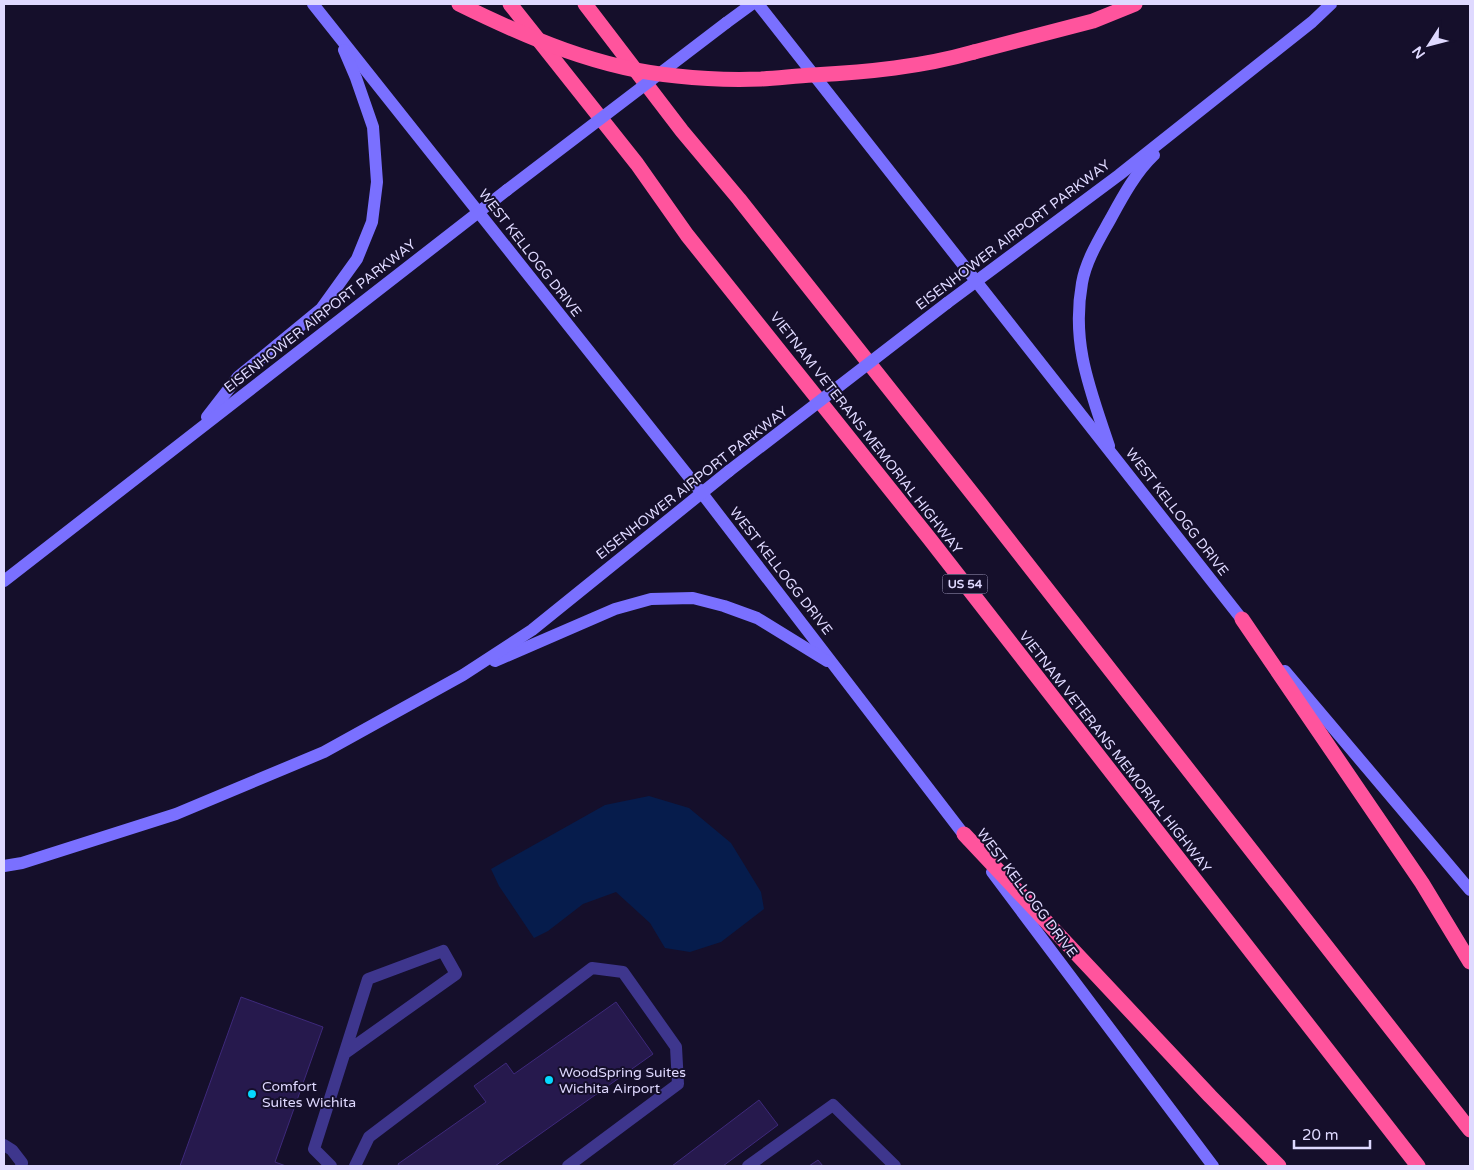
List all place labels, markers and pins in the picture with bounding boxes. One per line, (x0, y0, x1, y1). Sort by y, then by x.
place label: WoodSpring Suites Wichita Airport (559, 1064, 686, 1097)
marker: WoodSpring Suites Wichita Airport (543, 1074, 555, 1086)
place label: Comfort Suites Wichita (262, 1078, 356, 1111)
marker: Comfort Suites Wichita (246, 1088, 258, 1100)

